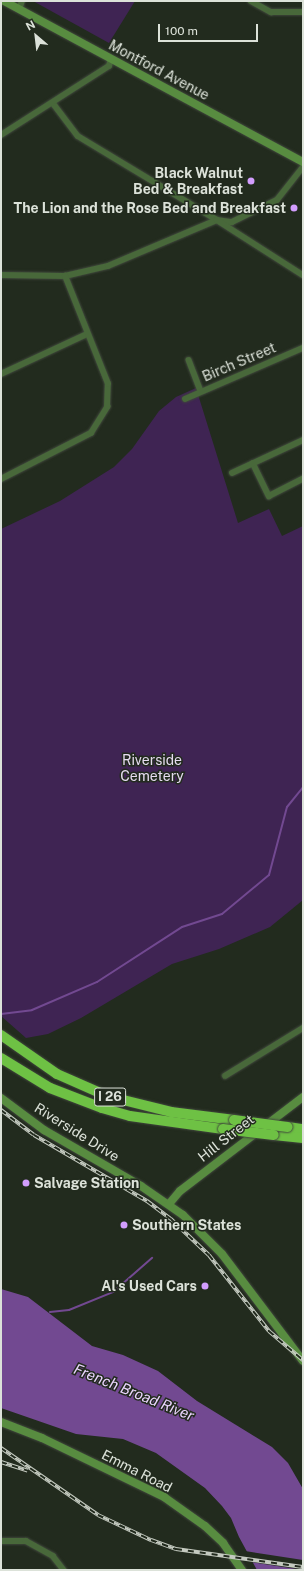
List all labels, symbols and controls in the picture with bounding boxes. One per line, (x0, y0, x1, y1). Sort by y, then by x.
north arrow (16, 16, 56, 56)
scale bar (160, 16, 260, 42)
text: N (24, 18, 37, 33)
text: 100 m (165, 24, 198, 38)
street label: Montford Avenue (106, 36, 212, 104)
place label: Black Walnut Bed & Breakfast (133, 165, 243, 198)
marker: Black Walnut Bed & Breakfast (246, 176, 256, 186)
place label: The Lion and the Rose Bed and Breakfast (13, 200, 286, 216)
marker: The Lion and the Rose Bed and Breakfast (289, 203, 299, 213)
street label: Birch Street (200, 339, 278, 385)
park label: Riverside Cemetery (120, 752, 184, 784)
road number: I 26 (94, 1086, 126, 1108)
street label: Riverside Drive (31, 1099, 123, 1165)
street label: Hill Street (194, 1111, 258, 1165)
place label: Salvage Station (34, 1175, 139, 1191)
marker: Salvage Station (21, 1178, 31, 1188)
place label: Southern States (132, 1217, 241, 1233)
marker: Southern States (119, 1220, 129, 1230)
place label: Al's Used Cars (101, 1278, 197, 1294)
marker: Al's Used Cars (200, 1281, 210, 1291)
water label: French Broad River (71, 1360, 197, 1424)
street label: Emma Road (99, 1446, 175, 1496)

